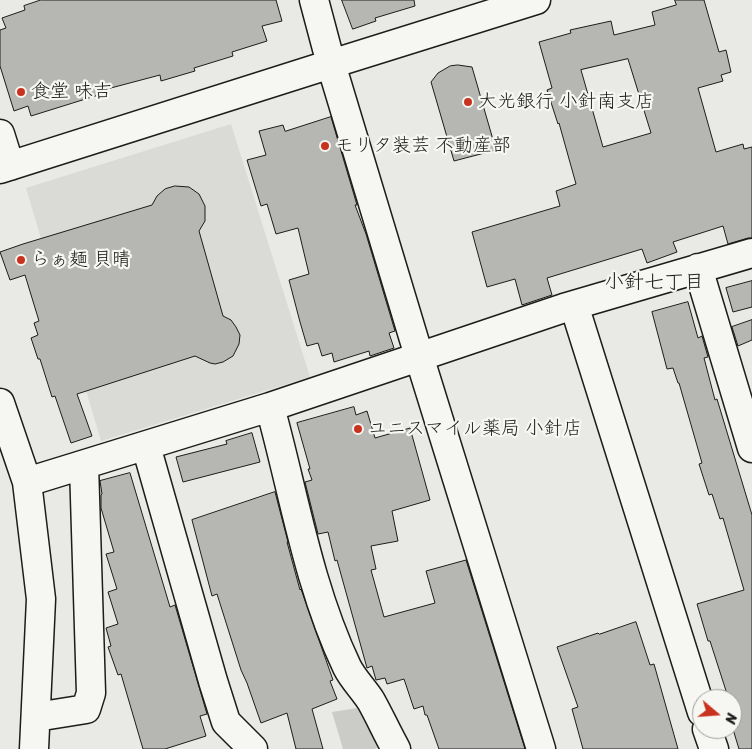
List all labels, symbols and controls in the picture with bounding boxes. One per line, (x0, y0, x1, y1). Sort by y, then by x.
place label: 食堂 味吉 (31, 81, 112, 103)
marker: 食堂 味吉 (15, 86, 27, 98)
place label: 大光銀行 小針南支店 (478, 91, 654, 113)
marker: 大光銀行 小針南支店 (462, 96, 474, 108)
place label: モリタ装芸 不動産部 (335, 135, 511, 157)
marker: モリタ装芸 不動産部 (319, 140, 331, 152)
place label: らぁ麺 貝晴 (31, 249, 131, 271)
marker: らぁ麺 貝晴 (15, 254, 27, 266)
district label: 小針七丁目 (604, 271, 704, 295)
place label: ユニスマイル薬局 小針店 (368, 418, 582, 440)
marker: ユニスマイル薬局 小針店 (352, 423, 364, 435)
north arrow (692, 689, 742, 739)
text: N (717, 710, 744, 727)

